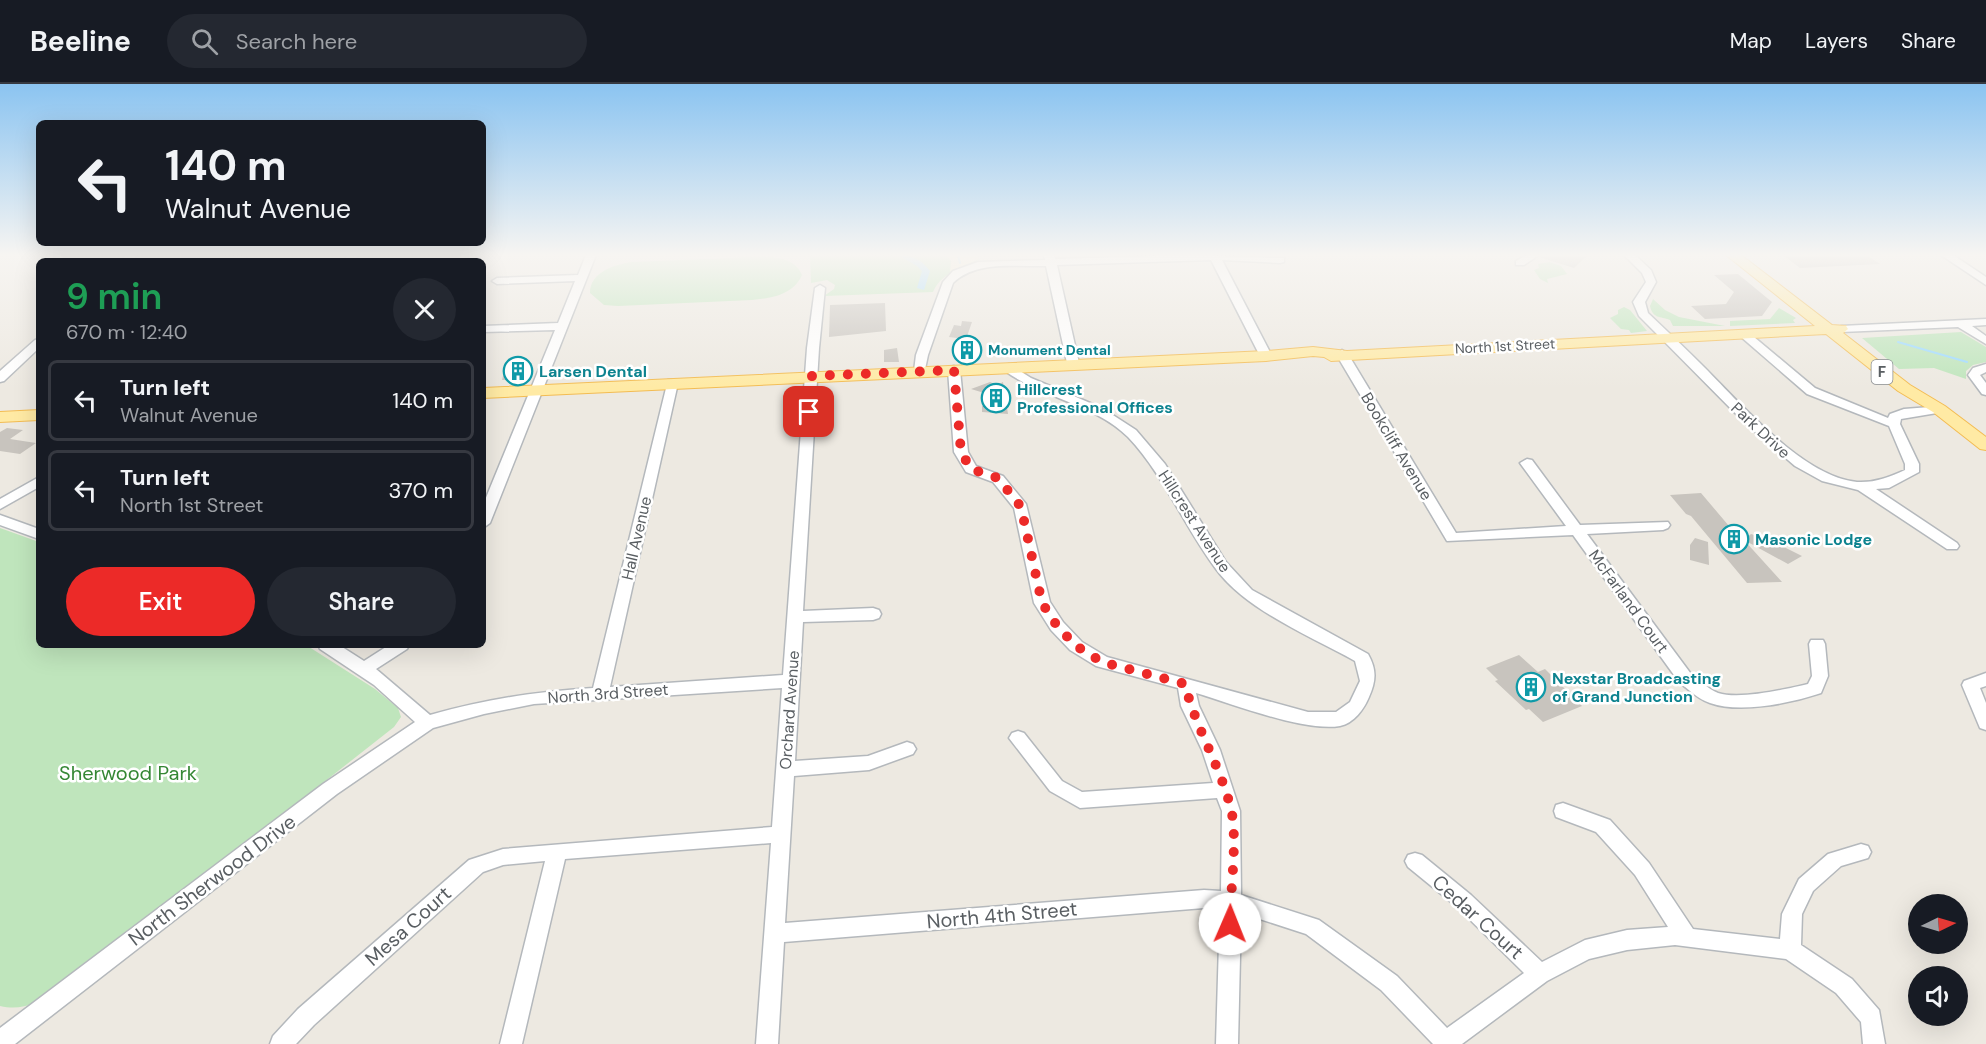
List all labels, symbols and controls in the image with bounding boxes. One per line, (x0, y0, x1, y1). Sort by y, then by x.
search box (167, 14, 587, 68)
text: Beeline (30, 23, 131, 60)
icon: search (188, 25, 221, 58)
text: Search here (236, 27, 357, 56)
text: Map (1730, 27, 1772, 55)
text: Layers (1805, 27, 1868, 55)
text: Share (1901, 27, 1956, 55)
text: 140 m (165, 138, 287, 193)
icon: left (66, 144, 144, 222)
text: Walnut Avenue (165, 191, 351, 226)
text: 9 min (66, 273, 162, 320)
button: close (393, 278, 456, 341)
text: 670 m · 12:40 (66, 319, 187, 345)
building icon: Monument Dental (951, 334, 983, 366)
street label: North 1st Street (1454, 334, 1556, 358)
place label: Monument Dental (988, 341, 1111, 359)
building icon: Larsen Dental (502, 355, 534, 387)
road number: F (1872, 360, 1892, 384)
place label: Larsen Dental (539, 361, 647, 382)
text: Turn left (120, 373, 210, 402)
place label: Hillcrest Professional Offices (1017, 379, 1173, 418)
building icon: Hillcrest Professional Offices (980, 382, 1012, 414)
icon: left (69, 384, 102, 417)
text: 140 m (392, 386, 453, 415)
pin (783, 386, 834, 437)
street label: Bookcliff Avenue (1356, 388, 1437, 504)
icon: arrive (792, 395, 825, 428)
street label: Park Drive (1727, 398, 1795, 463)
text: Walnut Avenue (120, 402, 258, 428)
text: Turn left (120, 463, 210, 492)
street label: Hillcrest Avenue (1154, 466, 1236, 577)
icon: left (69, 474, 102, 507)
text: 370 m (388, 476, 453, 505)
text: North 1st Street (120, 492, 263, 518)
street label: Hall Avenue (617, 494, 656, 582)
building icon: Masonic Lodge (1718, 523, 1750, 555)
place label: Masonic Lodge (1755, 529, 1872, 550)
street label: McFarland Court (1584, 545, 1673, 657)
button: Exit (66, 567, 255, 636)
button: Share (267, 567, 456, 636)
street label: Orchard Avenue (775, 650, 804, 770)
place label: Nexstar Broadcasting of Grand Junction (1552, 668, 1721, 707)
building icon: Nexstar Broadcasting of Grand Junction (1515, 671, 1547, 703)
street label: North 3rd Street (547, 679, 669, 708)
park label: Sherwood Park (59, 760, 197, 786)
street label: North Sherwood Drive (123, 808, 301, 952)
street label: Cedar Court (1427, 869, 1529, 965)
street label: Mesa Court (359, 880, 457, 972)
position arrow (1198, 892, 1262, 956)
north arrow (1908, 894, 1968, 954)
map controls (1908, 894, 1968, 1026)
street label: North 4th Street (926, 895, 1079, 935)
button: sound (1908, 966, 1968, 1026)

